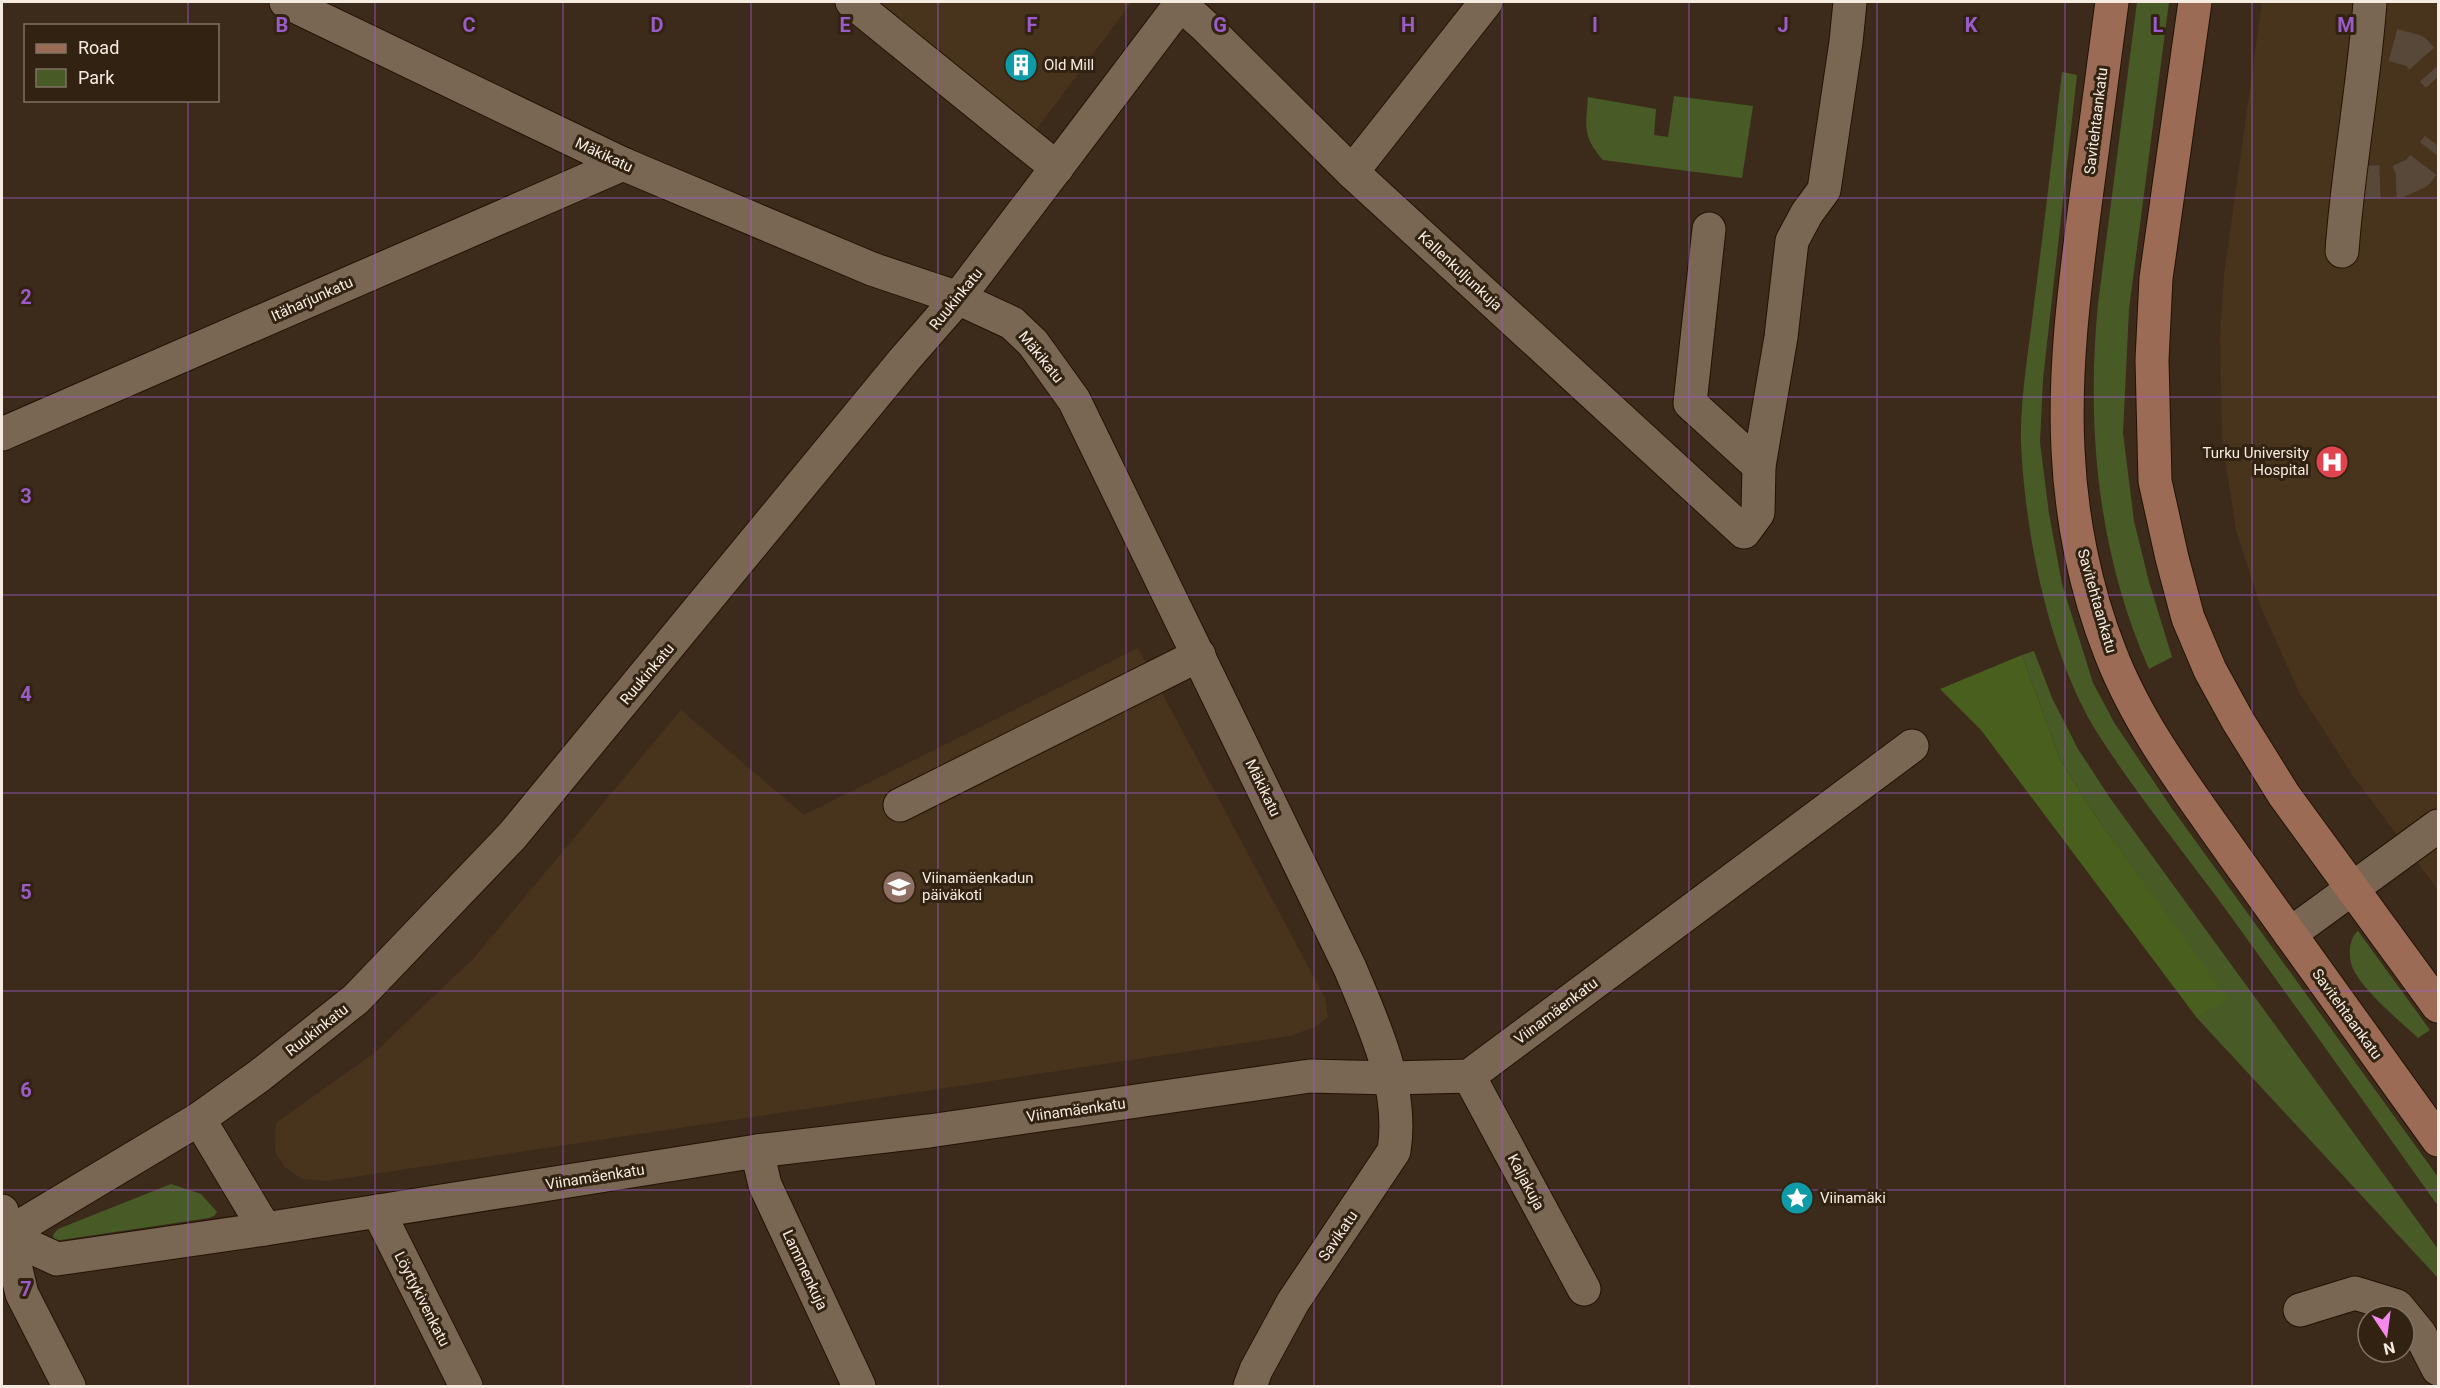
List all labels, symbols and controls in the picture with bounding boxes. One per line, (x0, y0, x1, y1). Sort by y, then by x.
text: B (276, 13, 288, 37)
text: C (462, 13, 476, 37)
text: D (651, 13, 664, 37)
text: E (839, 13, 851, 37)
text: F (1027, 13, 1038, 37)
text: G (1213, 13, 1227, 37)
text: H (1401, 13, 1415, 37)
text: I (1592, 13, 1598, 37)
text: J (1777, 13, 1789, 37)
text: K (1965, 13, 1978, 37)
text: L (2153, 13, 2164, 37)
text: M (2337, 13, 2355, 37)
legend (24, 24, 219, 102)
text: Road (78, 37, 119, 58)
building icon: Old Mill (1003, 47, 1039, 83)
place label: Old Mill (1044, 56, 1094, 74)
text: Park (78, 67, 115, 88)
street label: Savitehtaankatu (2081, 67, 2111, 175)
street label: Mäkikatu (572, 134, 636, 176)
street label: Kallenkuljunkuja (1414, 227, 1506, 315)
street label: Ruukinkatu (926, 264, 986, 334)
street label: Itäharjunkatu (268, 273, 356, 325)
text: 2 (20, 285, 32, 309)
street label: Mäkikatu (1015, 327, 1067, 387)
place label: Turku University Hospital (2203, 444, 2309, 479)
hospital icon: Turku University Hospital (2314, 444, 2350, 480)
text: 3 (20, 484, 32, 508)
street label: Savitehtaankatu (2074, 547, 2120, 655)
street label: Ruukinkatu (616, 640, 678, 708)
text: 4 (20, 682, 32, 706)
street label: Mäkikatu (1241, 756, 1285, 820)
school or university icon: Viinamäenkadun päiväkoti (881, 869, 917, 905)
place label: Viinamäenkadun päiväkoti (922, 869, 1034, 904)
text: 5 (20, 880, 32, 904)
street label: Savitehtaankatu (2308, 965, 2386, 1063)
street label: Viinamäenkatu (1511, 974, 1601, 1048)
street label: Ruukinkatu (282, 1000, 352, 1060)
text: 6 (20, 1078, 32, 1102)
street label: Viinamäenkatu (1025, 1094, 1127, 1126)
street label: Kaljakuja (1504, 1151, 1548, 1213)
street label: Viinamäenkatu (544, 1160, 646, 1194)
place icon: Viinamäki (1779, 1180, 1815, 1216)
place label: Viinamäki (1820, 1189, 1886, 1207)
street label: Savikatu (1315, 1207, 1361, 1265)
street label: Lammenkuja (779, 1227, 831, 1313)
street label: Löyttykivenkatu (390, 1249, 454, 1349)
text: 7 (20, 1277, 32, 1301)
north arrow (2356, 1304, 2416, 1364)
text: N (2382, 1338, 2397, 1359)

